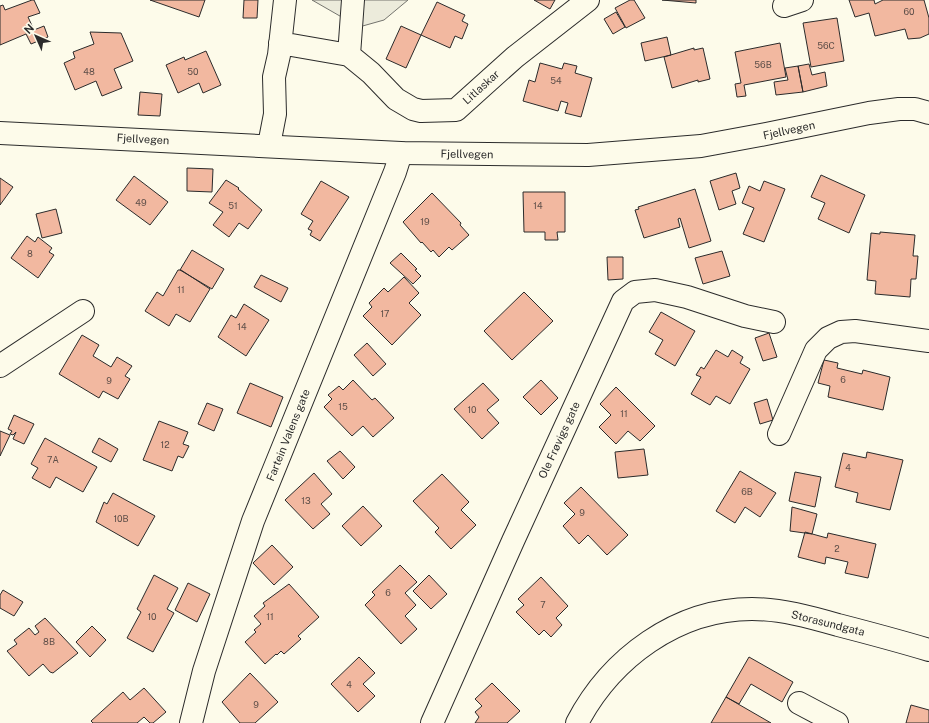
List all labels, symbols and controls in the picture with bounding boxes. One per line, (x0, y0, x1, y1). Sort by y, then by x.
house number: 60 (903, 6, 915, 17)
north arrow (16, 16, 56, 56)
text: N (22, 22, 36, 36)
house number: 56C (817, 40, 835, 51)
house number: 56B (754, 59, 772, 70)
house number: 48 (83, 66, 95, 77)
house number: 50 (187, 66, 199, 77)
street label: Litlaskar (460, 68, 502, 106)
house number: 54 (550, 75, 562, 86)
street label: Fjellvegen (762, 119, 816, 141)
street label: Fjellvegen (116, 132, 170, 146)
street label: Fjellvegen (440, 148, 494, 160)
house number: 49 (135, 197, 147, 208)
house number: 51 (228, 200, 238, 211)
house number: 14 (533, 200, 543, 211)
house number: 19 (420, 216, 430, 227)
house number: 8 (27, 248, 33, 259)
house number: 11 (177, 284, 185, 295)
house number: 17 (380, 308, 390, 319)
house number: 14 (237, 321, 247, 332)
house number: 6 (840, 374, 846, 385)
house number: 9 (106, 375, 112, 386)
street label: Fartein Valens gate (264, 387, 312, 483)
street label: Ole Frøvigs gate (536, 400, 582, 480)
house number: 15 (338, 401, 348, 412)
house number: 10 (467, 404, 477, 415)
house number: 11 (620, 408, 628, 419)
house number: 12 (160, 439, 170, 450)
house number: 7A (47, 454, 60, 465)
house number: 4 (845, 462, 851, 473)
house number: 6B (741, 486, 753, 497)
house number: 13 (301, 495, 311, 506)
house number: 9 (579, 507, 585, 518)
house number: 10B (113, 513, 129, 524)
house number: 2 (834, 543, 840, 554)
house number: 6 (385, 587, 391, 598)
house number: 7 (540, 599, 546, 610)
street label: Storasundgata (790, 608, 866, 638)
house number: 10 (147, 611, 157, 622)
house number: 11 (266, 611, 274, 622)
house number: 8B (43, 636, 55, 647)
house number: 4 (346, 679, 352, 690)
house number: 9 (253, 699, 259, 710)

